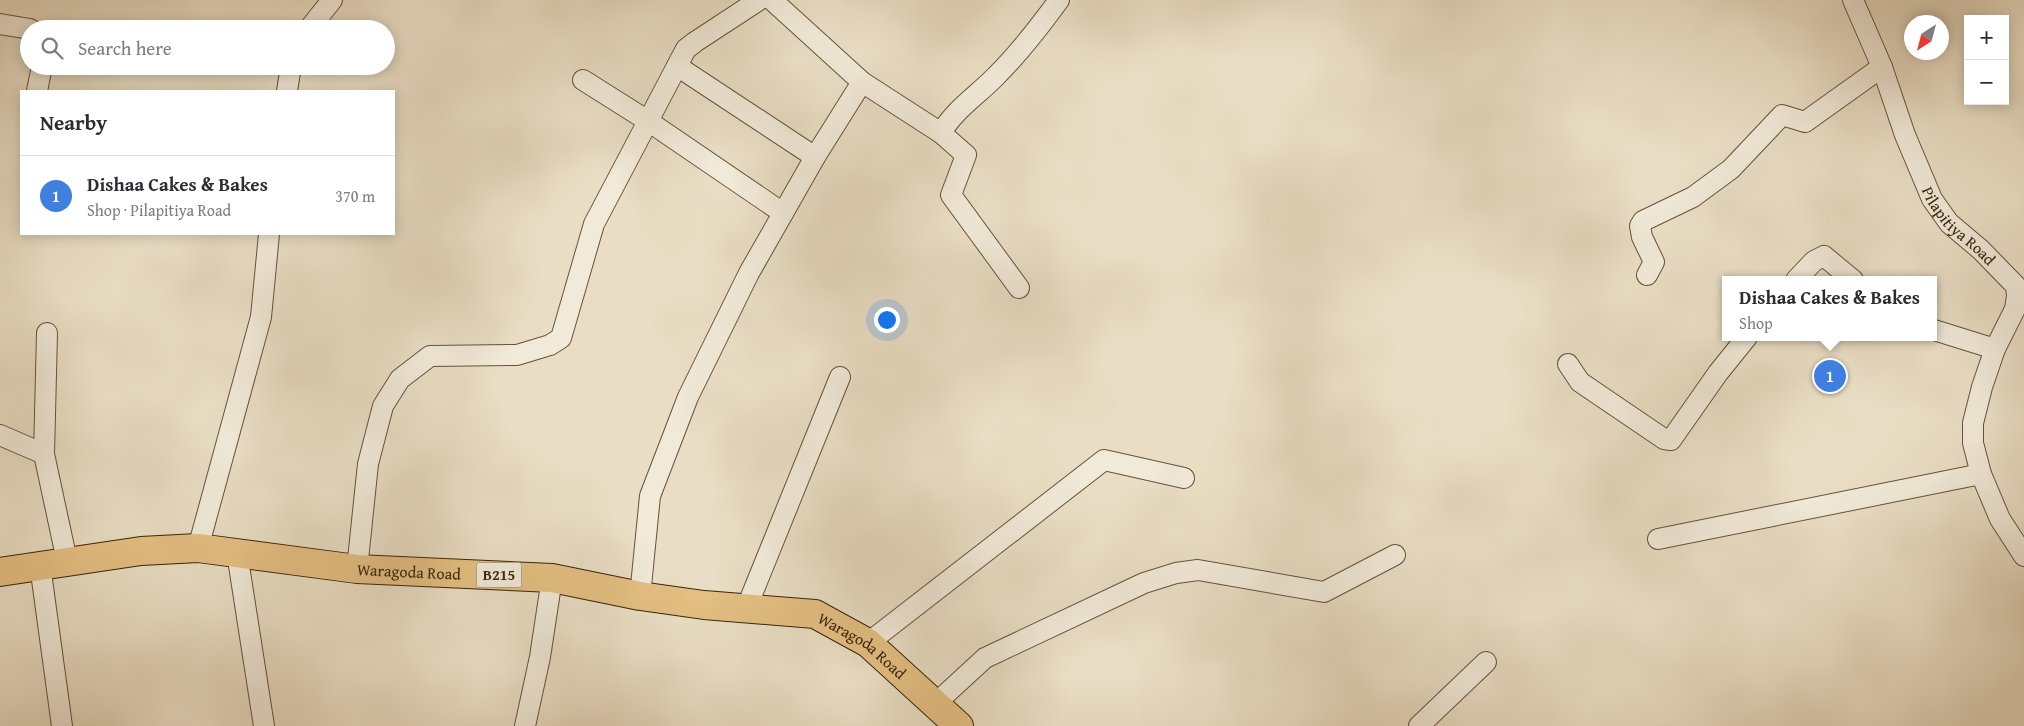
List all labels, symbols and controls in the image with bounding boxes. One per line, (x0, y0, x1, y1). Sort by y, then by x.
north arrow (1904, 15, 1949, 60)
map controls (1964, 15, 2009, 105)
button: + (1964, 15, 2009, 60)
search box (20, 20, 395, 75)
icon: search (38, 34, 66, 62)
text: Search here (78, 34, 172, 62)
button: − (1964, 60, 2009, 105)
text: Nearby (40, 107, 107, 138)
text: Dishaa Cakes & Bakes (87, 170, 268, 198)
street label: Pilapitiya Road (1916, 183, 2002, 271)
text: 1 (52, 184, 60, 208)
text: 370 m (335, 184, 375, 208)
text: Shop · Pilapitiya Road (87, 198, 231, 222)
popup (1722, 276, 1937, 341)
text: Dishaa Cakes & Bakes (1739, 283, 1920, 311)
your location (874, 307, 900, 333)
text: Shop (1739, 311, 1773, 335)
pin: 1 (1814, 357, 1846, 395)
street label: Waragoda Road (357, 557, 462, 586)
road number: B215 (476, 562, 522, 588)
street label: Waragoda Road (814, 606, 912, 685)

